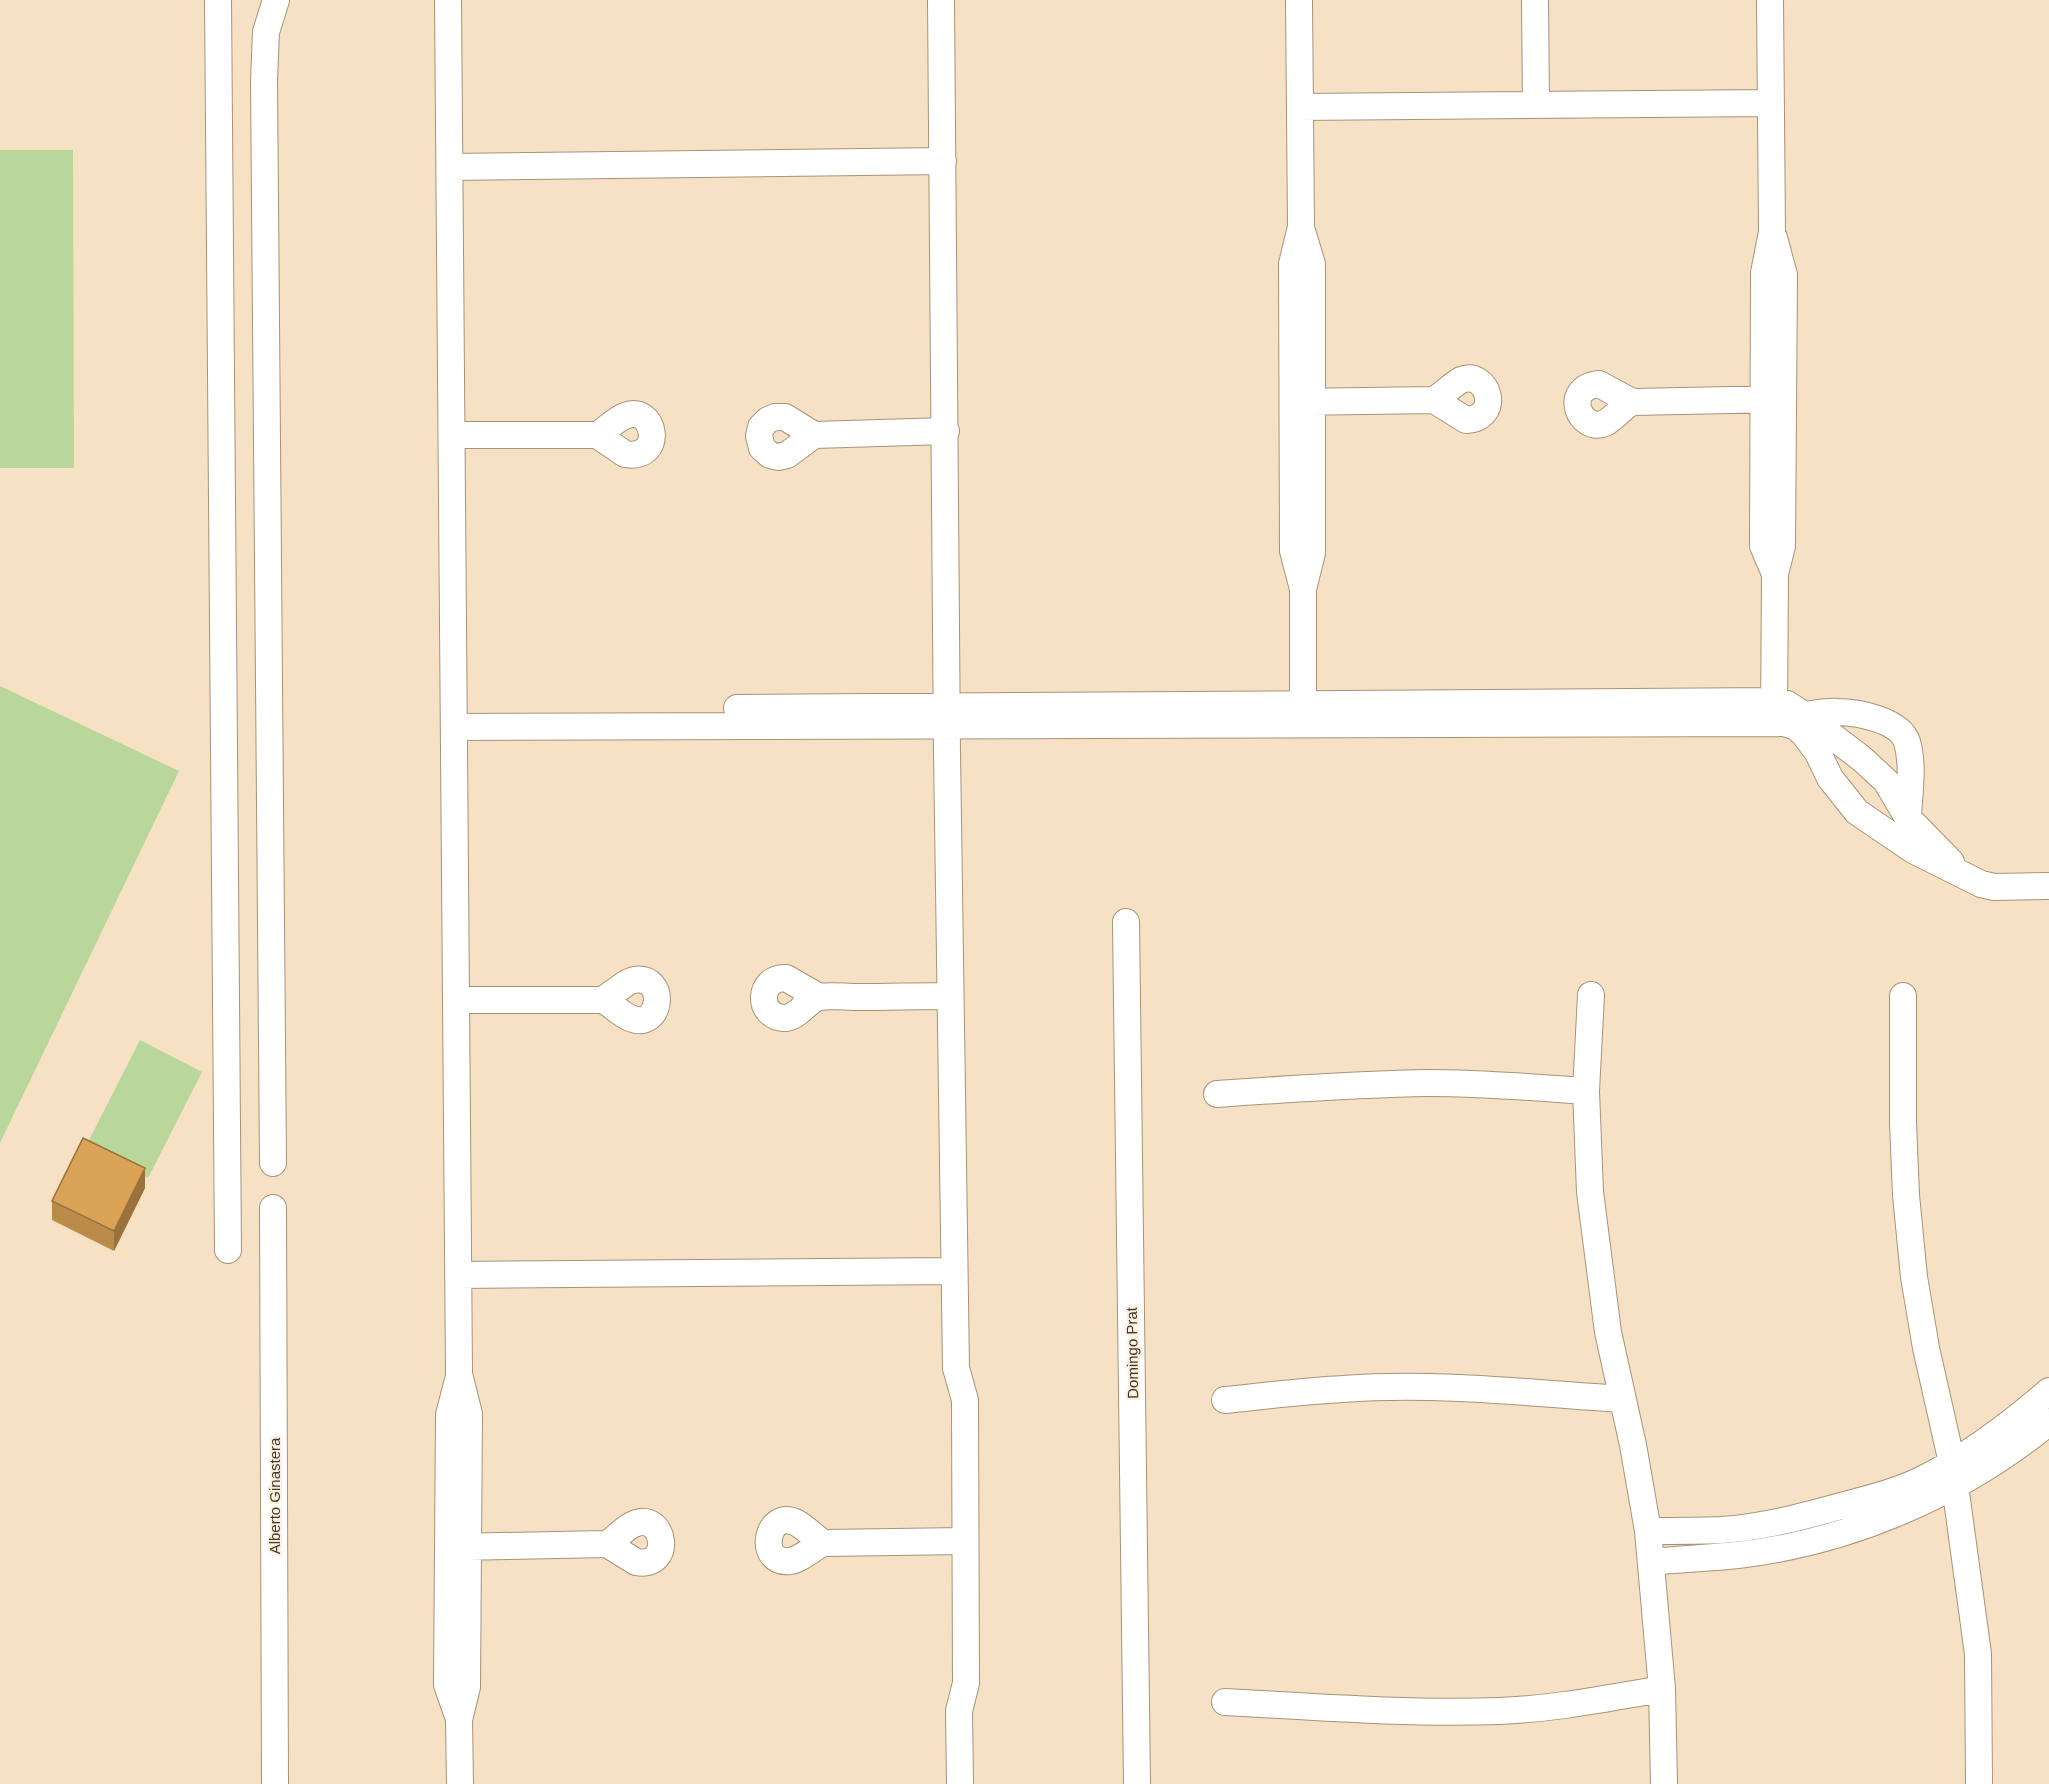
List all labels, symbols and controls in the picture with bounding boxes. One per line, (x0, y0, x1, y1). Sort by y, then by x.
street label: Domingo Prat (1123, 1306, 1141, 1399)
street label: Alberto Ginastera (266, 1437, 283, 1554)

